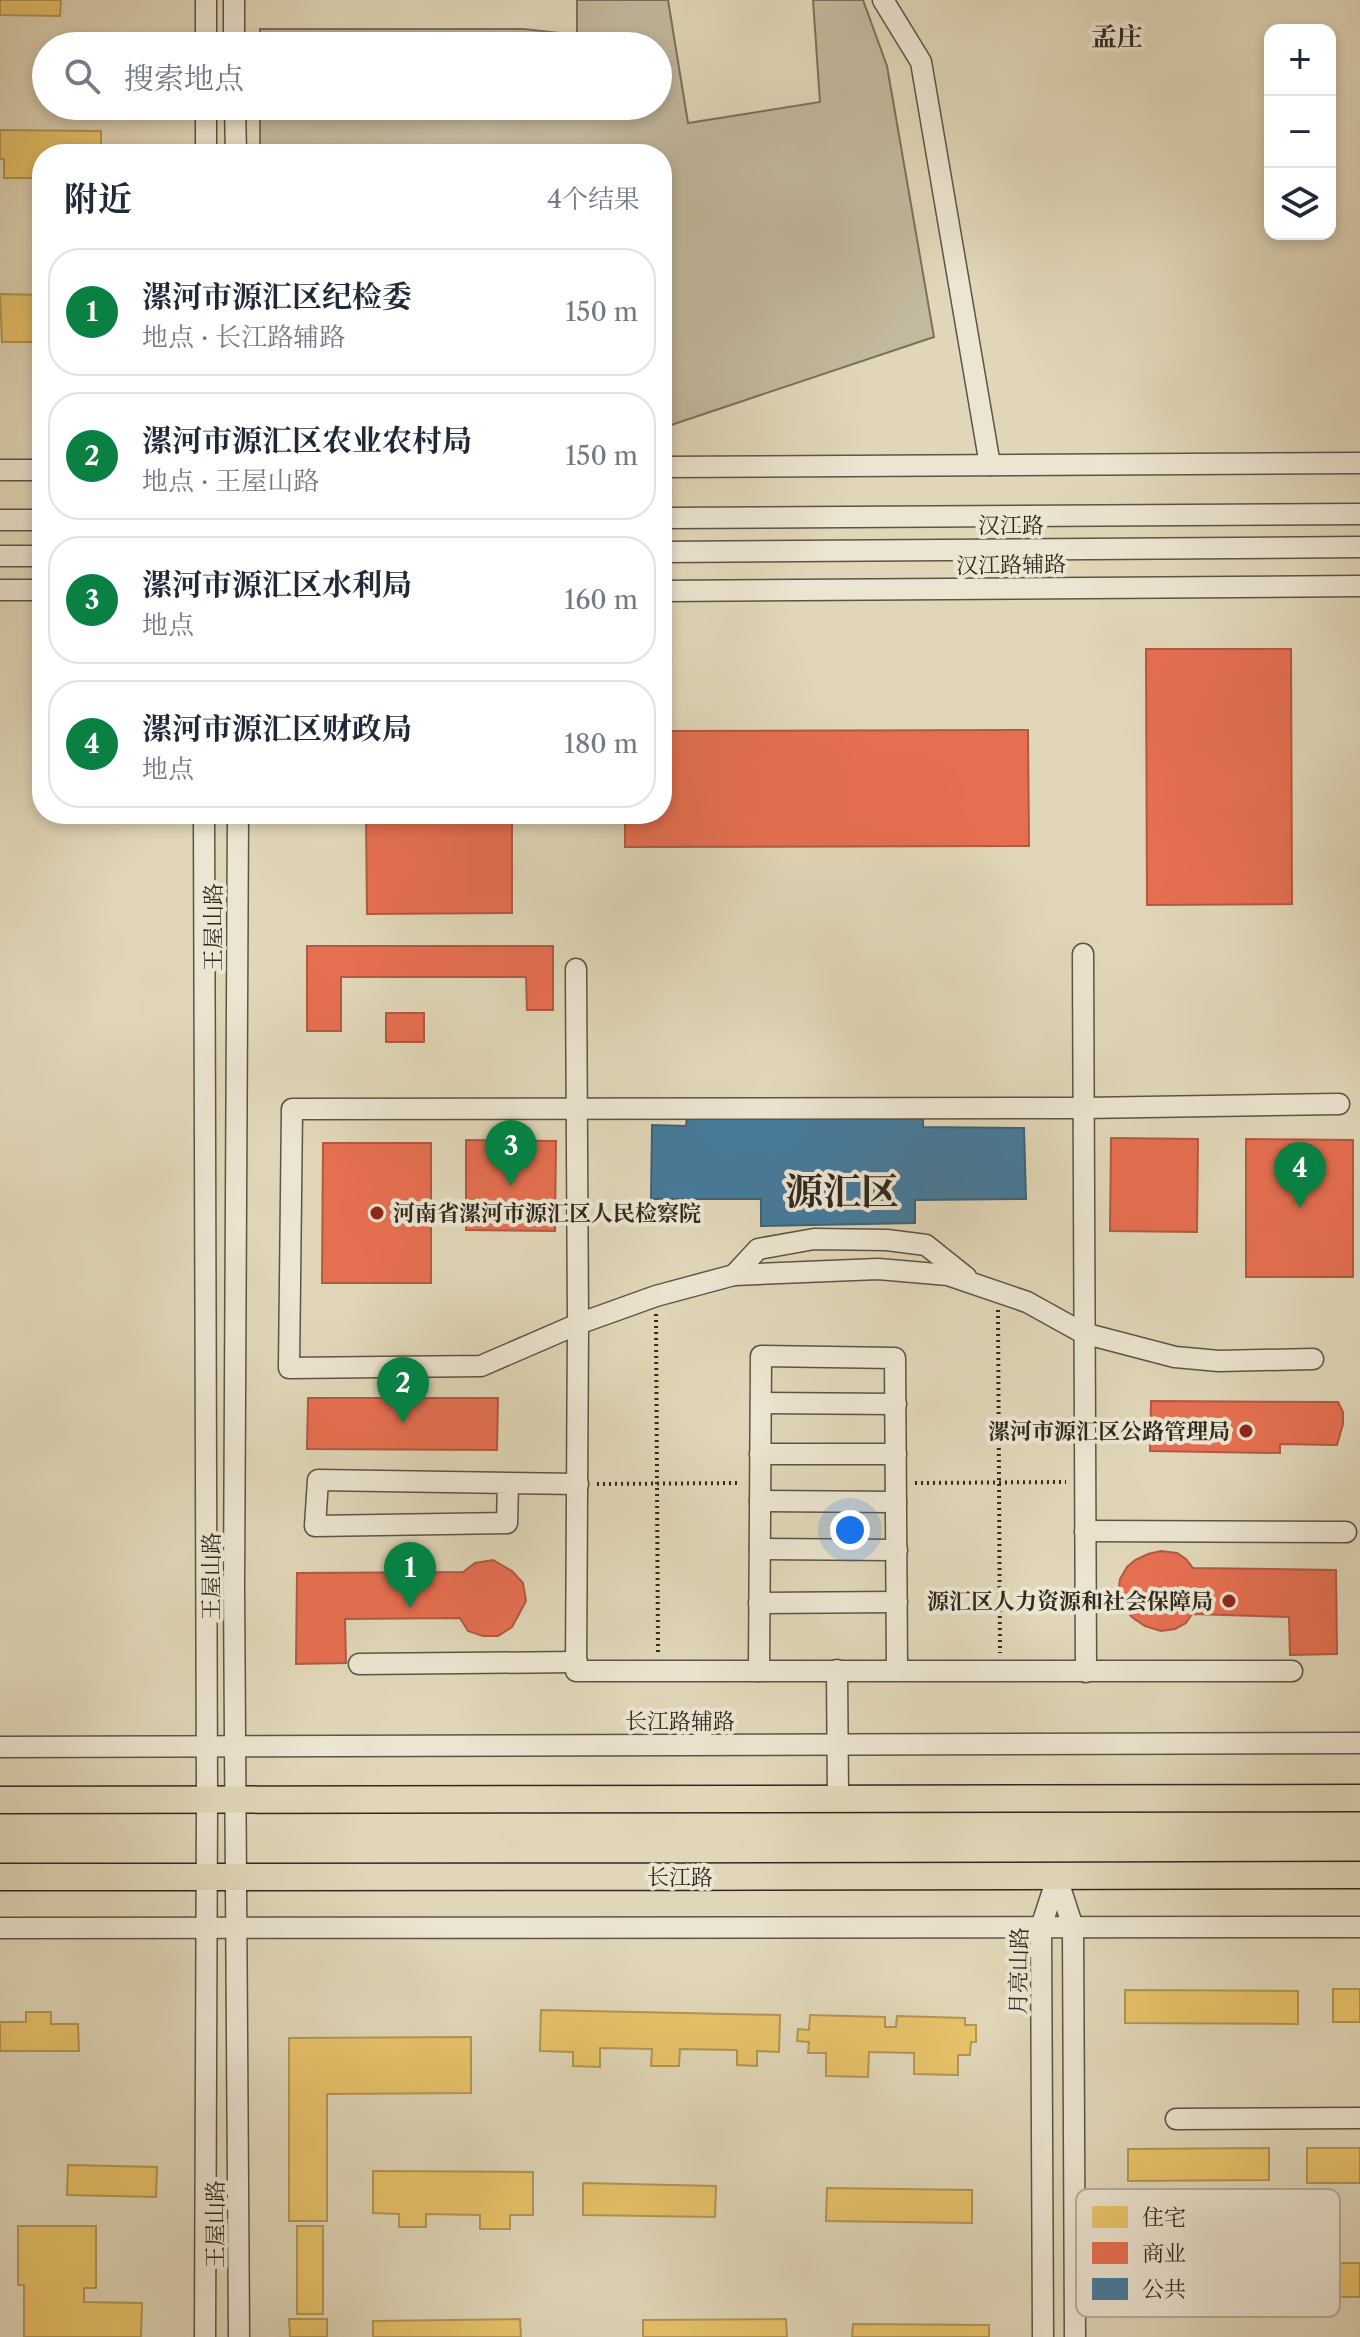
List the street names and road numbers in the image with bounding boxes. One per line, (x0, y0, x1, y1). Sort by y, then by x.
street label: 汉江路 (978, 512, 1044, 539)
street label: 汉江路辅路 (956, 551, 1066, 579)
street label: 王屋山路 (200, 883, 227, 971)
street label: 王屋山路 (198, 1532, 225, 1620)
street label: 长江路辅路 (625, 1708, 735, 1735)
street label: 长江路 (647, 1864, 713, 1891)
street label: 月亮山路 (1005, 1927, 1033, 2015)
street label: 王屋山路 (202, 2180, 229, 2268)

